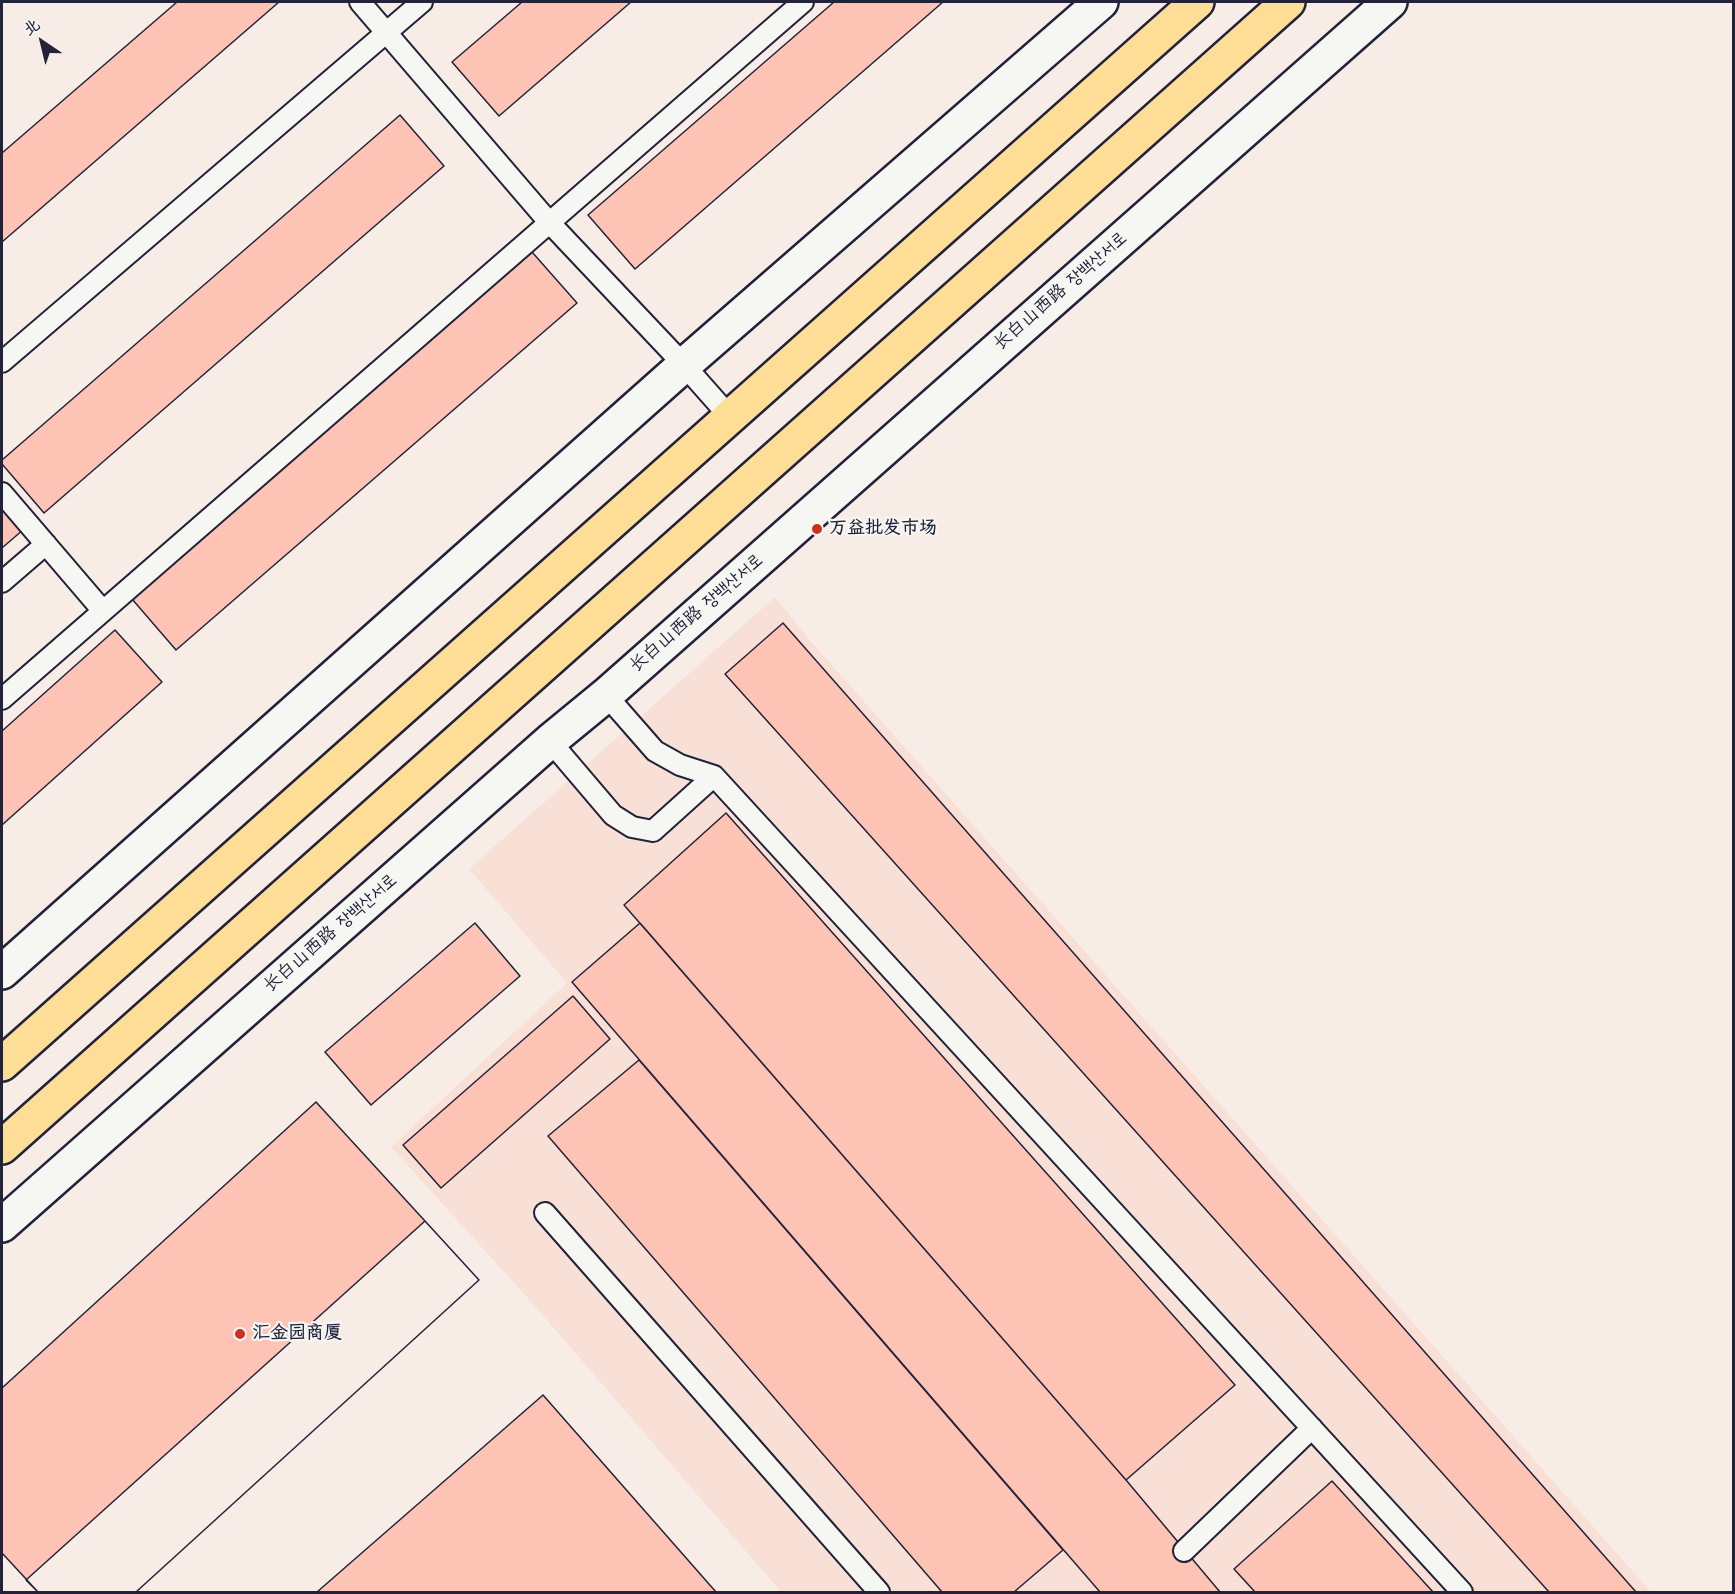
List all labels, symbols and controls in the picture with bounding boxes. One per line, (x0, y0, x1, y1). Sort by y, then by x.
north arrow (12, 12, 72, 72)
text: 北 (19, 14, 45, 41)
street label: 长白山西路 장백산서로 (990, 228, 1132, 356)
place label: 万益批发市场 (829, 518, 937, 540)
marker: 万益批发市场 (810, 522, 824, 536)
street label: 长白山西路 장백산서로 (626, 550, 768, 678)
street label: 长白山西路 장백산서로 (260, 870, 402, 998)
place label: 汇金园商厦 (252, 1323, 342, 1345)
marker: 汇金园商厦 (233, 1327, 247, 1341)

